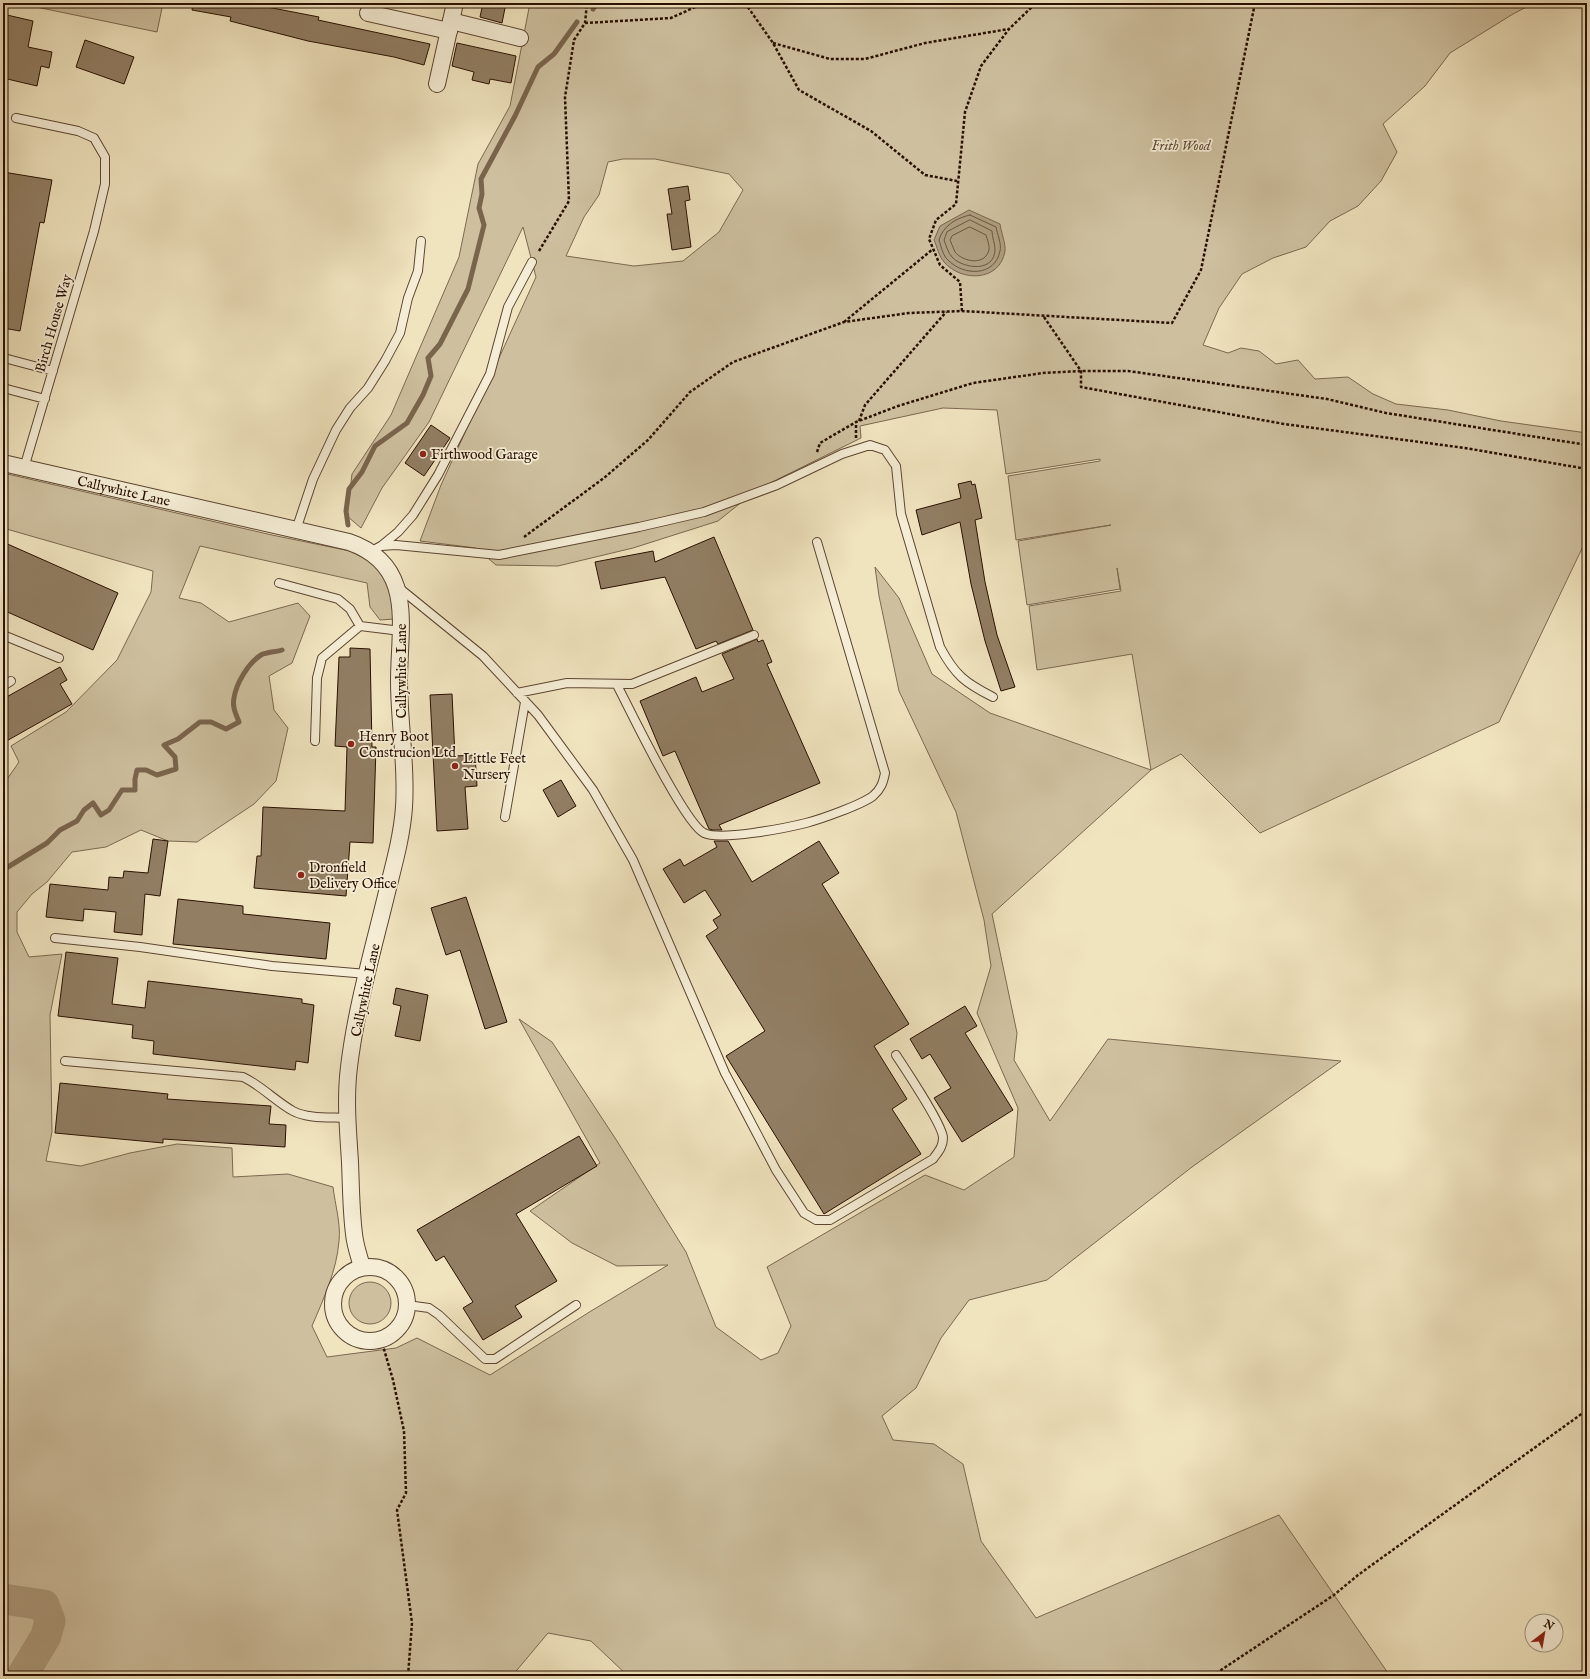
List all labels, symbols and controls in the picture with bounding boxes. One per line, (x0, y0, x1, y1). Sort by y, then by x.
park label: Frith Wood (1152, 137, 1212, 155)
street label: Birch House Way (31, 272, 77, 374)
place label: Firthwood Garage (431, 446, 538, 464)
marker: Firthwood Garage (418, 449, 428, 459)
street label: Callywhite Lane (75, 472, 173, 511)
street label: Callywhite Lane (393, 623, 411, 718)
place label: Henry Boot Construcion Ltd (359, 728, 457, 762)
marker: Henry Boot Construcion Ltd (346, 739, 356, 749)
place label: Little Feet Nursery (463, 750, 526, 784)
marker: Little Feet Nursery (450, 761, 460, 771)
place label: Dronfield Delivery Office (309, 859, 397, 893)
marker: Dronfield Delivery Office (296, 870, 306, 880)
street label: Callywhite Lane (347, 941, 385, 1038)
north arrow (1524, 1613, 1564, 1653)
text: N (1540, 1616, 1557, 1634)

